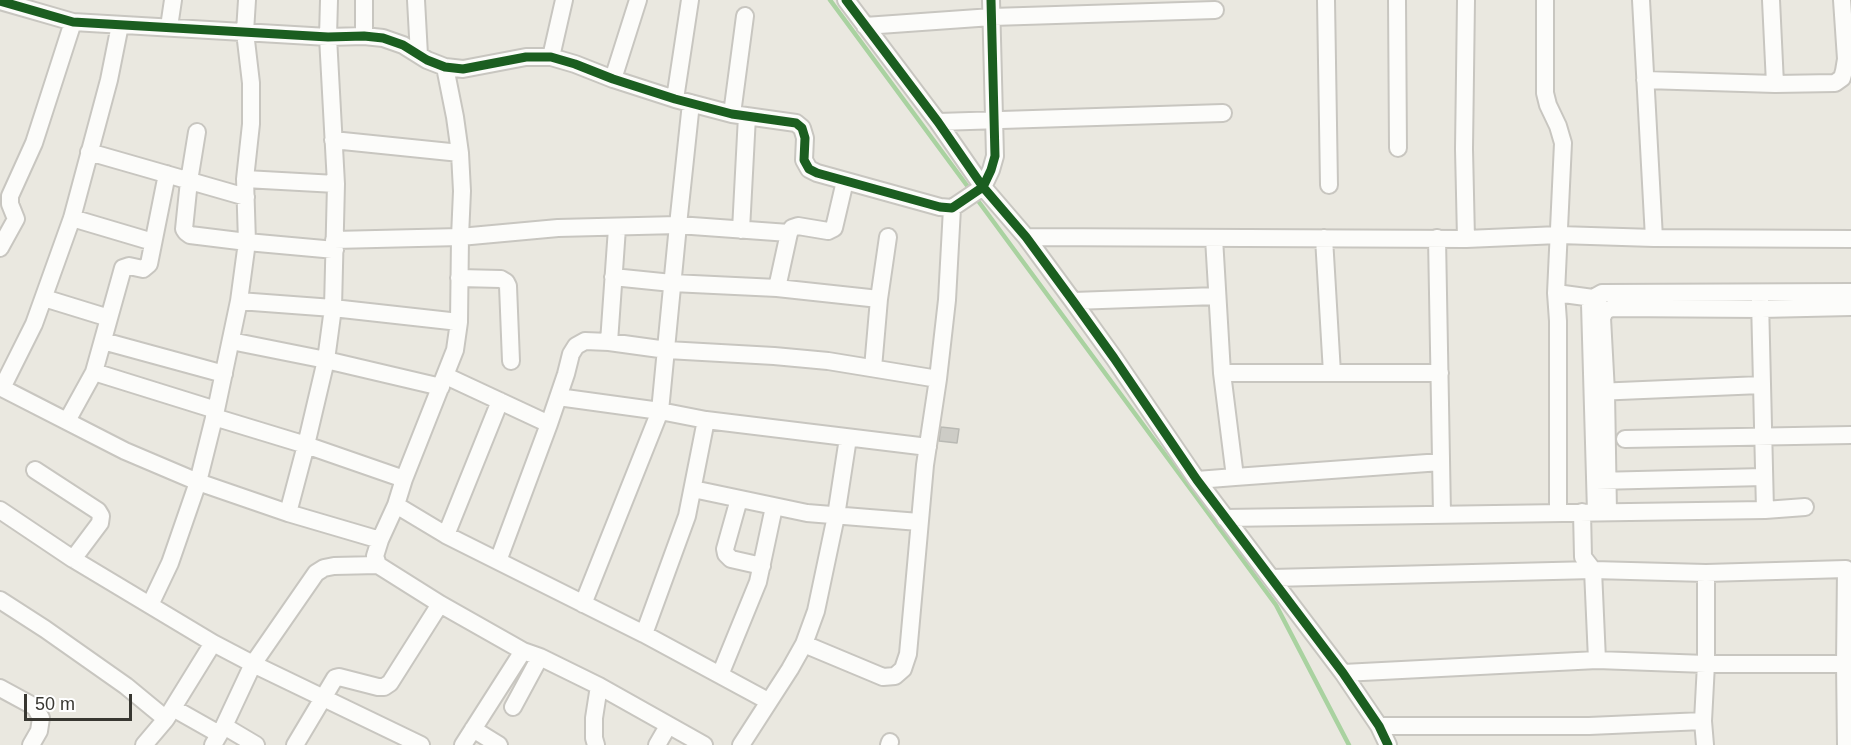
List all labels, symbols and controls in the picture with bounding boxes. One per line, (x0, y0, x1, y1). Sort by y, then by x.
scale bar (27, 682, 135, 720)
text: 50 m (35, 694, 75, 714)

